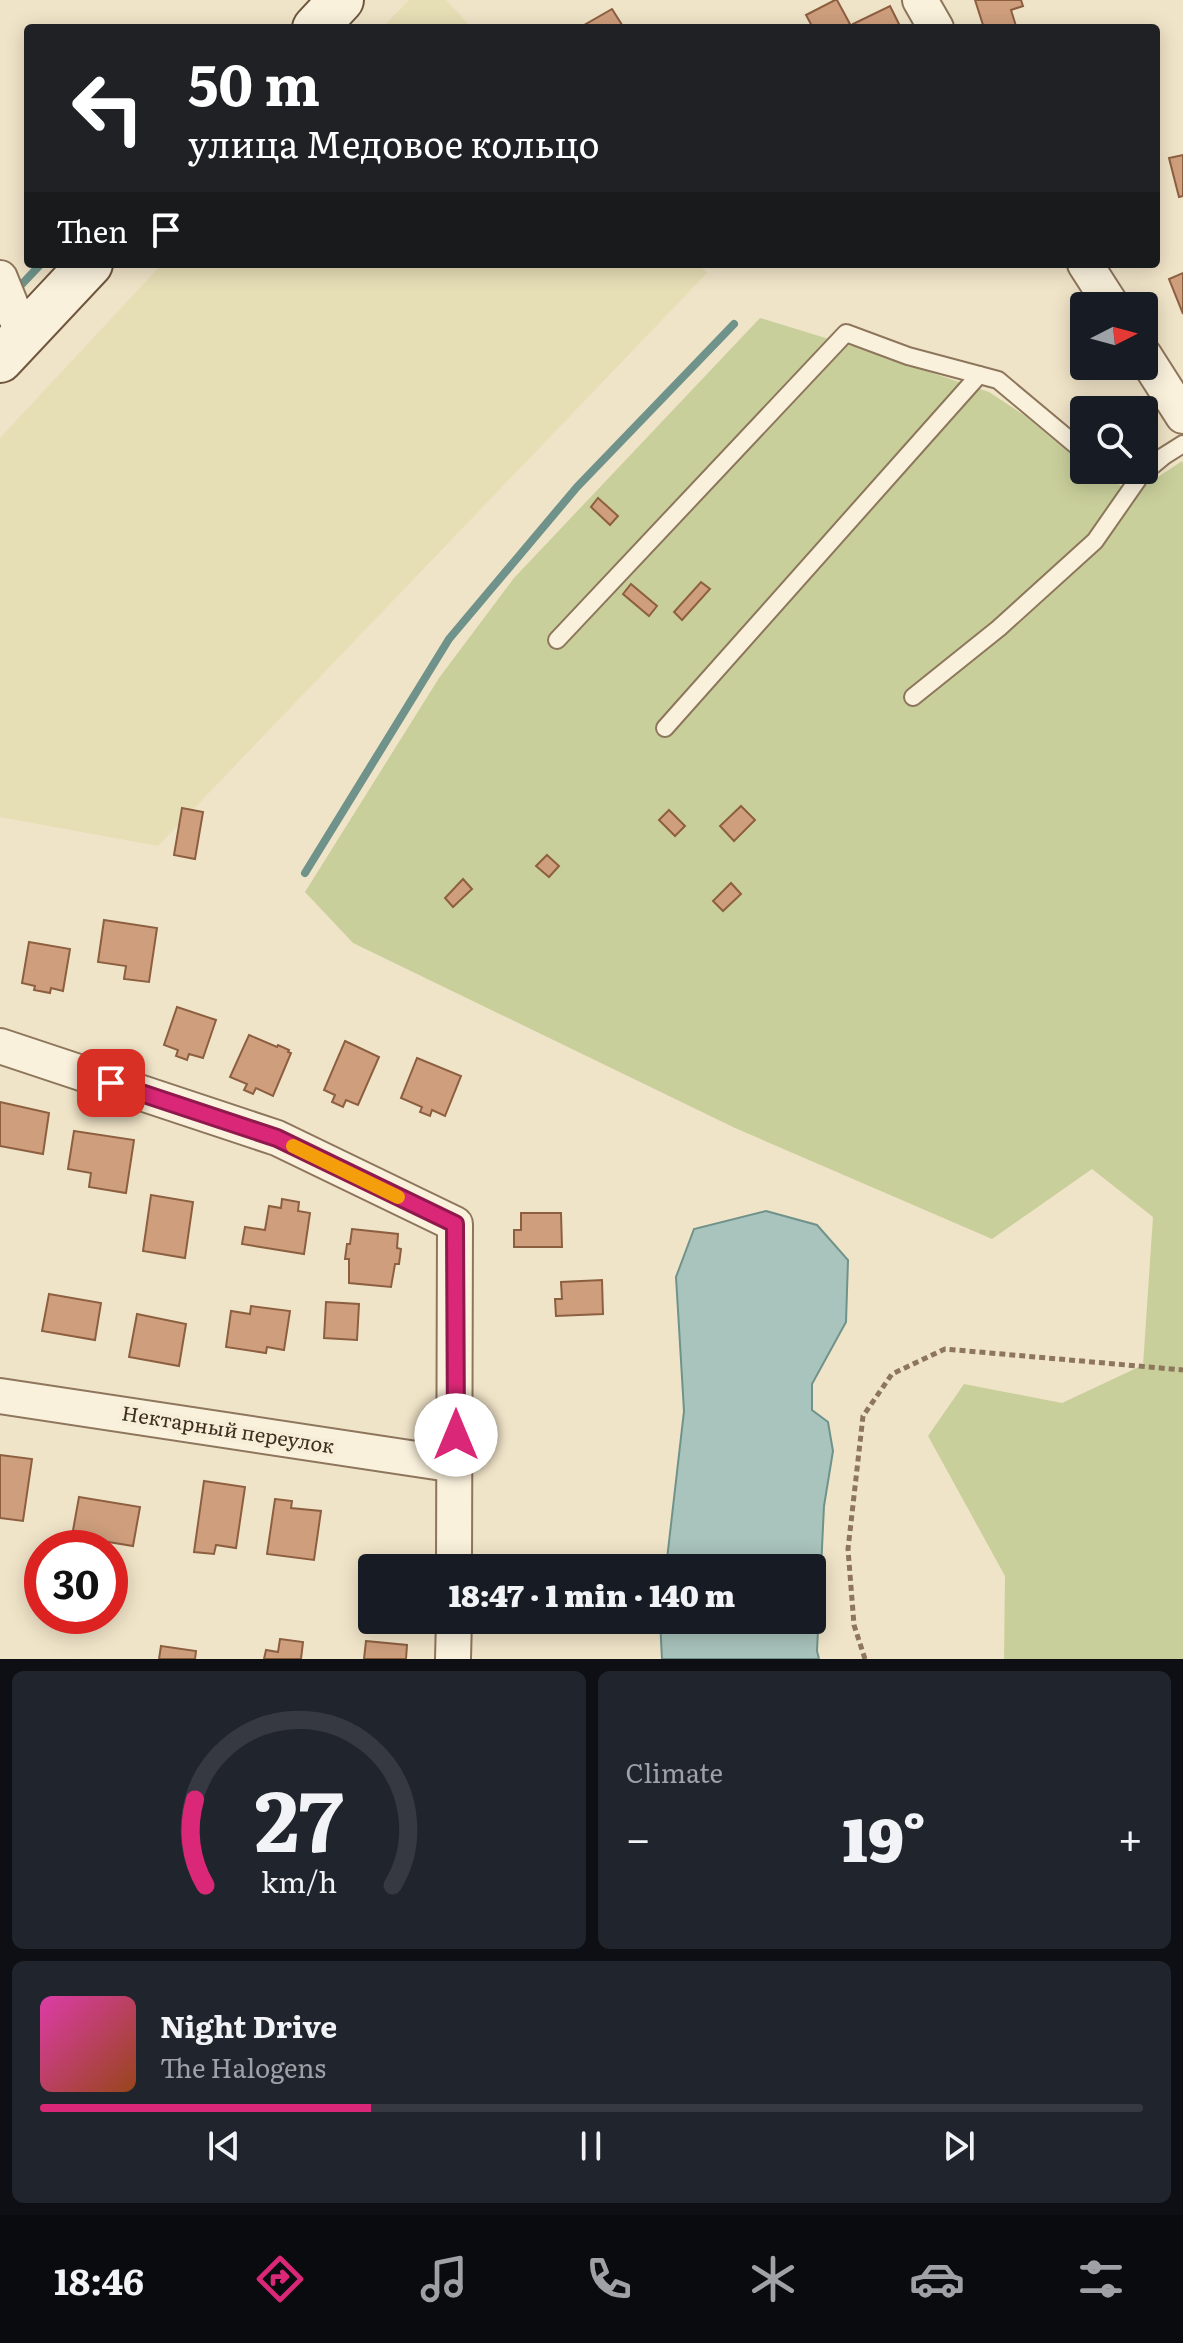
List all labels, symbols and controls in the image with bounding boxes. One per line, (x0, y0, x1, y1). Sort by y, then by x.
text: 50 m (188, 40, 320, 123)
icon: left (56, 56, 160, 160)
text: улица Медовое кольцо (188, 116, 600, 169)
text: Then (56, 208, 128, 252)
icon: arrive (144, 208, 188, 252)
north arrow (1070, 292, 1158, 380)
map controls (1070, 292, 1158, 484)
button: search (1070, 396, 1158, 484)
pin (77, 1049, 145, 1117)
icon: arrive (89, 1061, 133, 1105)
position arrow (414, 1393, 498, 1477)
street label: Нектарный переулок (120, 1396, 337, 1460)
speed limit sign: 30 (24, 1530, 128, 1634)
text: 18:47 · 1 min · 140 m (449, 1572, 735, 1616)
text: Climate (626, 1752, 723, 1791)
text: 27 (254, 1754, 343, 1878)
text: 19° (843, 1791, 926, 1880)
text: − (626, 1803, 651, 1869)
text: + (1117, 1803, 1143, 1869)
text: km/h (261, 1859, 337, 1902)
text: Night Drive (160, 2003, 337, 2047)
text: The Halogens (160, 2047, 326, 2086)
icon: previous (202, 2124, 246, 2168)
icon: pause (569, 2124, 613, 2168)
icon: next (937, 2124, 981, 2168)
icon: directions (252, 2251, 308, 2307)
icon: music (416, 2251, 472, 2307)
icon: phone (581, 2251, 637, 2307)
icon: climate (745, 2251, 801, 2307)
icon: car (909, 2251, 965, 2307)
icon: filters (1073, 2251, 1129, 2307)
text: 18:46 (54, 2253, 144, 2306)

